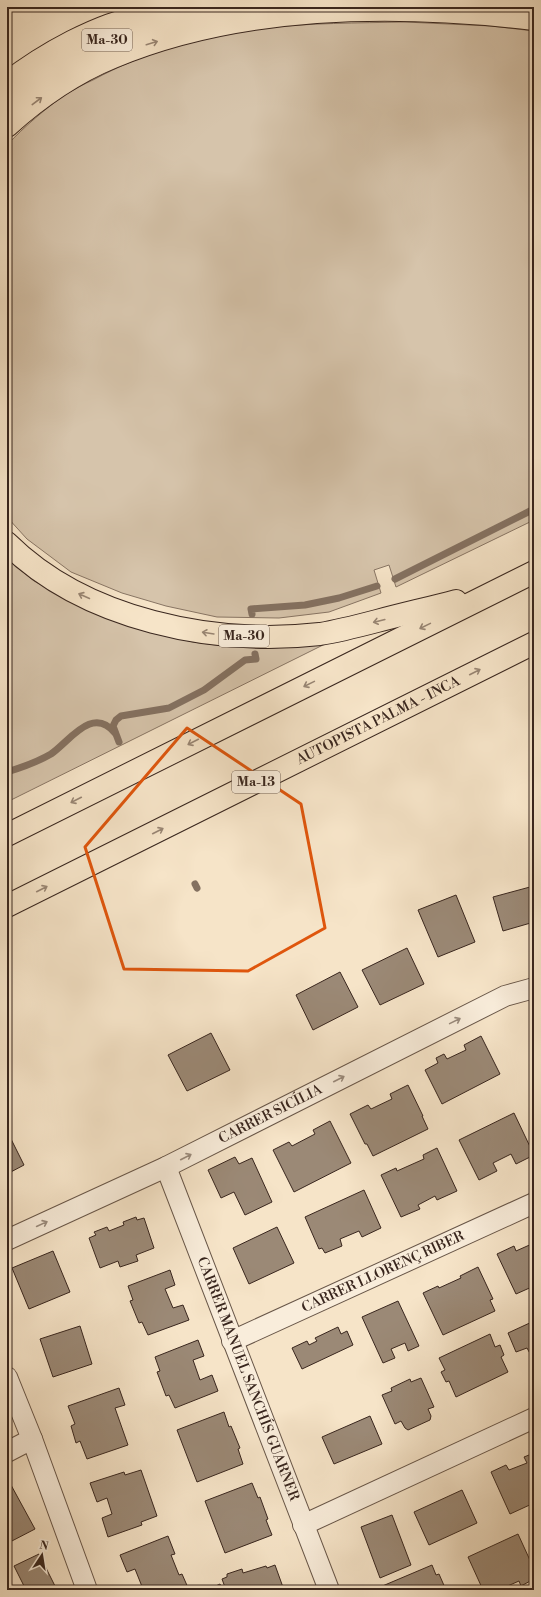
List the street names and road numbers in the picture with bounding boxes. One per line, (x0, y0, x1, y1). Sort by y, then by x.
road number: Ma-30 (82, 29, 132, 51)
road number: Ma-30 (219, 625, 269, 647)
street label: AUTOPISTA PALMA - INCA (293, 672, 463, 769)
road number: Ma-13 (232, 771, 280, 793)
street label: CARRER SICÍLIA (216, 1080, 326, 1148)
street label: CARRER LLORENÇ RIBER (299, 1227, 467, 1317)
street label: CARRER MANUEL SANCHÍS GUARNER (192, 1254, 303, 1504)

